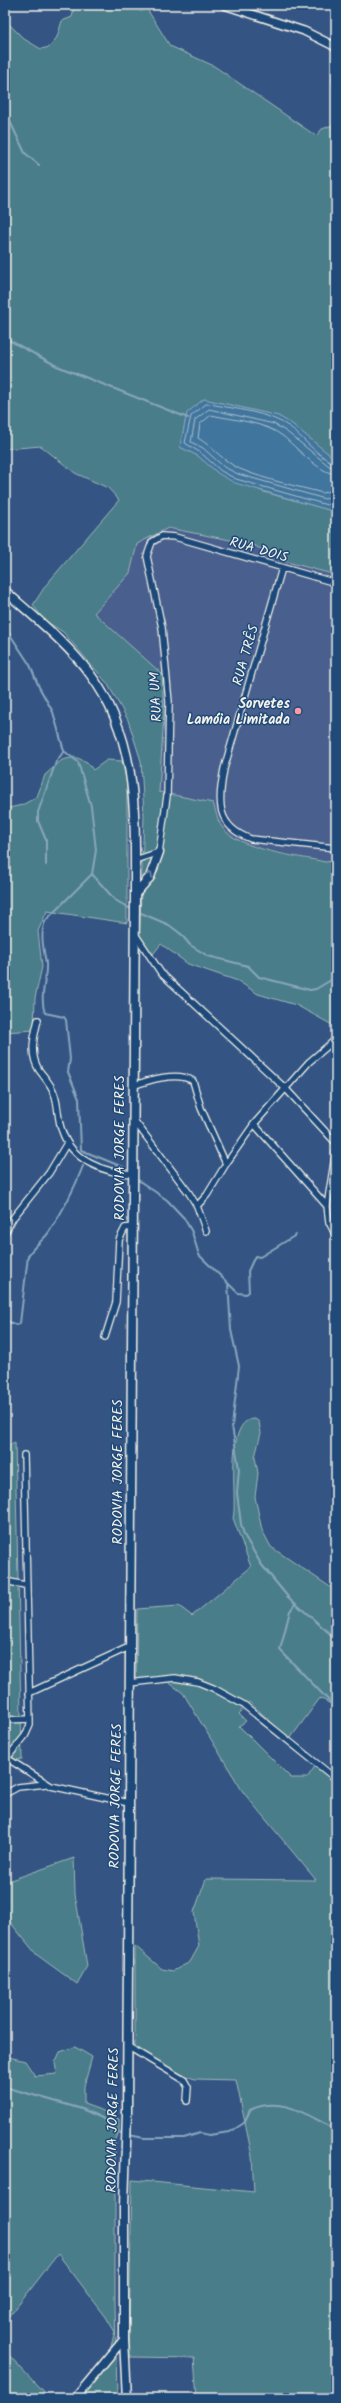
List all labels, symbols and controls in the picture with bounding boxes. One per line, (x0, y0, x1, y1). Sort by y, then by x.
street label: RUA DOIS (227, 531, 291, 569)
street label: RUA TRÊS (227, 622, 265, 688)
street label: RUA UM (144, 671, 168, 723)
place label: Sorvetes Lamóia Limitada (187, 693, 290, 731)
marker: Sorvetes Lamóia Limitada (293, 706, 303, 716)
one-way arrow (146, 871, 153, 879)
street label: RODOVIA JORGE FERES (109, 1075, 131, 1221)
street label: RODOVIA JORGE FERES (107, 1399, 129, 1545)
street label: RODOVIA JORGE FERES (104, 1723, 128, 1869)
street label: RODOVIA JORGE FERES (101, 2047, 125, 2193)

